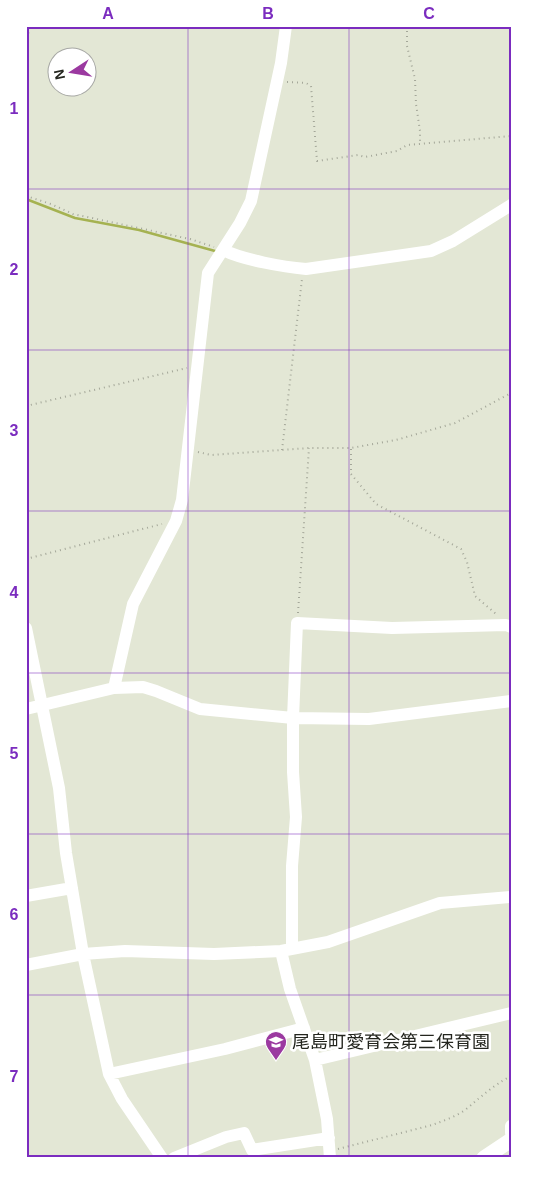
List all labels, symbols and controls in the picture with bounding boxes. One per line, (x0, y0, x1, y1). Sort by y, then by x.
text: A (102, 5, 114, 22)
text: B (262, 5, 274, 22)
text: C (423, 5, 435, 22)
north arrow (48, 48, 98, 98)
text: N (50, 68, 68, 81)
text: 1 (10, 100, 19, 117)
text: 2 (10, 261, 19, 278)
text: 3 (10, 422, 19, 439)
text: 4 (10, 584, 19, 601)
text: 5 (10, 745, 19, 762)
text: 6 (10, 906, 19, 923)
school or university icon: 尾島町愛育会第三保育園 (264, 1030, 288, 1061)
place label: 尾島町愛育会第三保育園 (292, 1032, 490, 1052)
text: 7 (10, 1068, 19, 1085)

